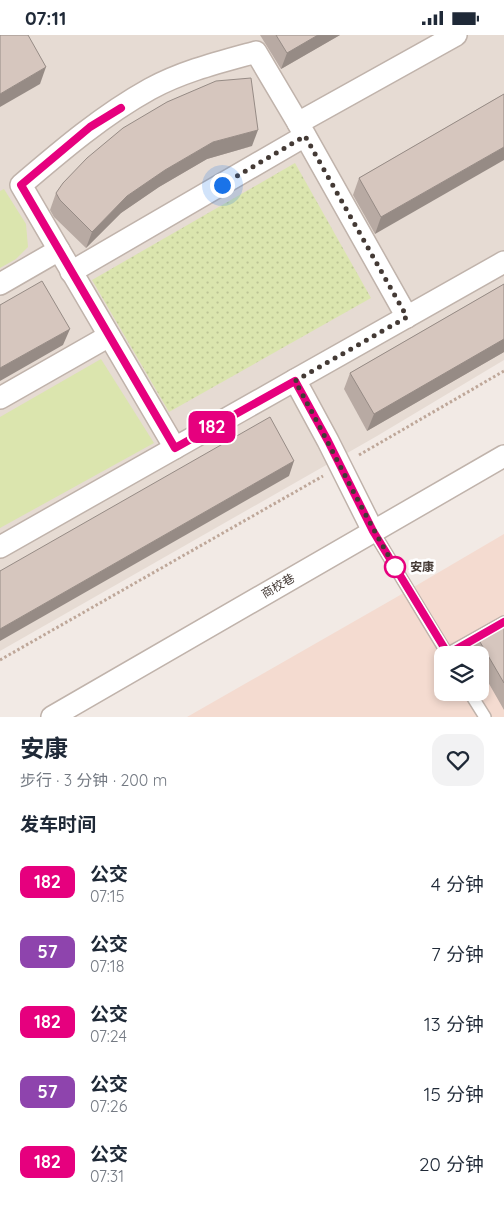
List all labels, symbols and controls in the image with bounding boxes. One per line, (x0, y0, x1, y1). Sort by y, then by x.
text: 07:11 (25, 6, 66, 30)
your location (210, 173, 235, 198)
line badge: 182 (183, 411, 241, 443)
text: 182 (198, 415, 226, 438)
marker: 安康 (384, 556, 406, 578)
place label: 安康 (410, 559, 434, 574)
street label: 商校巷 (258, 570, 297, 601)
map controls (434, 646, 489, 701)
button: layers (434, 646, 489, 701)
text: 安康 (20, 733, 68, 763)
button: heart (432, 734, 484, 786)
text: 步行 · 3 分钟 · 200 m (20, 770, 167, 790)
text: 发车时间 (20, 812, 96, 836)
text: 公交 (90, 862, 128, 886)
text: 182 (34, 870, 61, 893)
text: 4 分钟 (431, 872, 484, 896)
text: 07:15 (90, 886, 124, 906)
text: 公交 (90, 932, 128, 956)
text: 57 (37, 940, 58, 963)
text: 7 分钟 (431, 942, 484, 966)
text: 07:18 (90, 956, 124, 976)
text: 公交 (90, 1002, 128, 1026)
text: 182 (34, 1010, 61, 1033)
text: 13 分钟 (424, 1012, 484, 1036)
text: 07:24 (90, 1026, 127, 1046)
text: 公交 (90, 1072, 128, 1096)
text: 57 (37, 1080, 58, 1103)
text: 15 分钟 (423, 1082, 484, 1106)
text: 07:26 (90, 1096, 127, 1116)
text: 公交 (90, 1142, 128, 1166)
text: 182 (34, 1150, 61, 1173)
text: 20 分钟 (419, 1152, 484, 1176)
text: 07:31 (90, 1166, 124, 1186)

